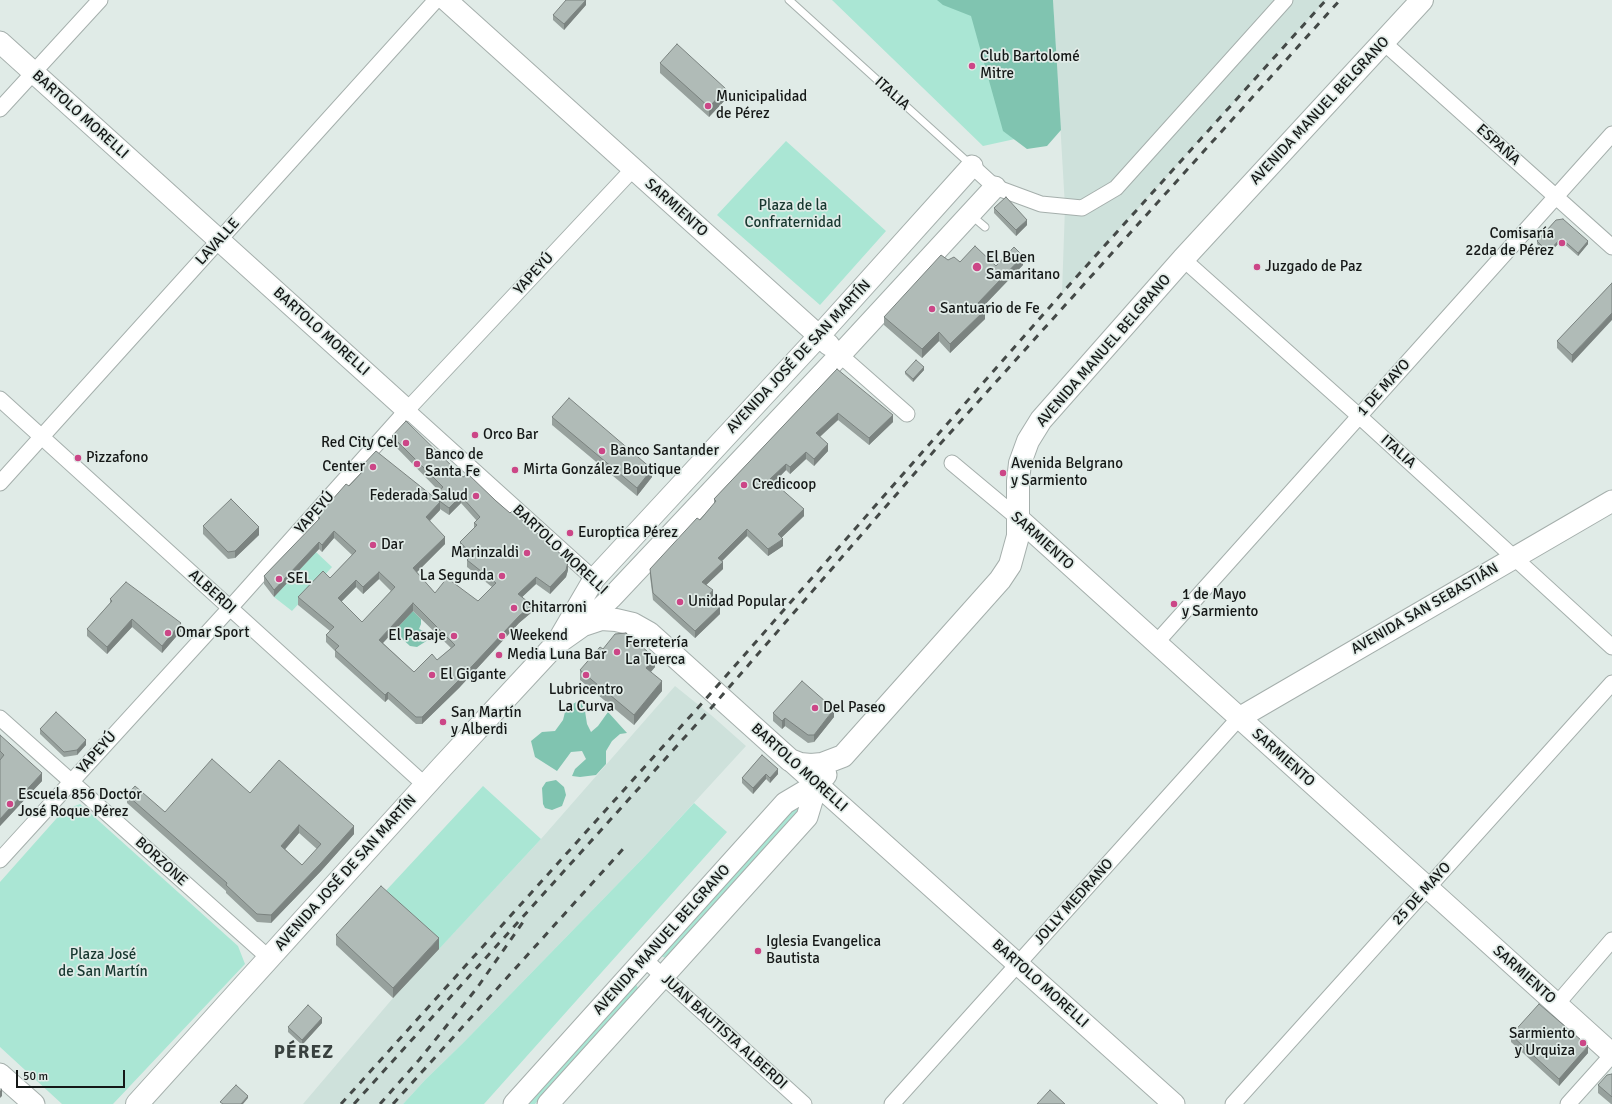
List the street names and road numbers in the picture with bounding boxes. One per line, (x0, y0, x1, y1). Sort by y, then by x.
street label: AVENIDA MANUEL BELGRANO (1247, 33, 1393, 189)
street label: BARTOLO MORELLI (28, 67, 132, 163)
street label: ITALIA (871, 74, 913, 114)
street label: ESPAÑA (1472, 121, 1524, 169)
street label: SARMIENTO (641, 175, 711, 241)
street label: LAVALLE (192, 215, 244, 269)
street label: YAPEYÚ (510, 249, 558, 299)
street label: AVENIDA MANUEL BELGRANO (1033, 271, 1175, 431)
street label: AVENIDA JOSÉ DE SAN MARTÍN (723, 277, 875, 437)
street label: BARTOLO MORELLI (269, 284, 373, 380)
street label: 1 DE MAYO (1354, 356, 1414, 420)
street label: ITALIA (1377, 432, 1419, 472)
street label: YAPEYÚ (291, 488, 339, 538)
street label: BARTOLO MORELLI (509, 501, 611, 599)
street label: SARMIENTO (1007, 508, 1077, 574)
street label: AVENIDA SAN SEBASTIÁN (1348, 559, 1502, 659)
street label: ALBERDI (185, 566, 239, 618)
street label: BARTOLO MORELLI (747, 720, 851, 816)
street label: SARMIENTO (1248, 725, 1318, 791)
street label: YAPEYÚ (73, 728, 121, 778)
street label: AVENIDA JOSÉ DE SAN MARTÍN (271, 791, 421, 955)
street label: BORZONE (131, 834, 191, 890)
street label: JOLLY MEDRANO (1031, 855, 1117, 949)
street label: 25 DE MAYO (1389, 859, 1455, 929)
street label: AVENIDA MANUEL BELGRANO (590, 861, 734, 1019)
street label: BARTOLO MORELLI (988, 936, 1092, 1032)
street label: SARMIENTO (1489, 942, 1559, 1008)
street label: JUAN BAUTISTA ALBERDI (657, 971, 791, 1093)

